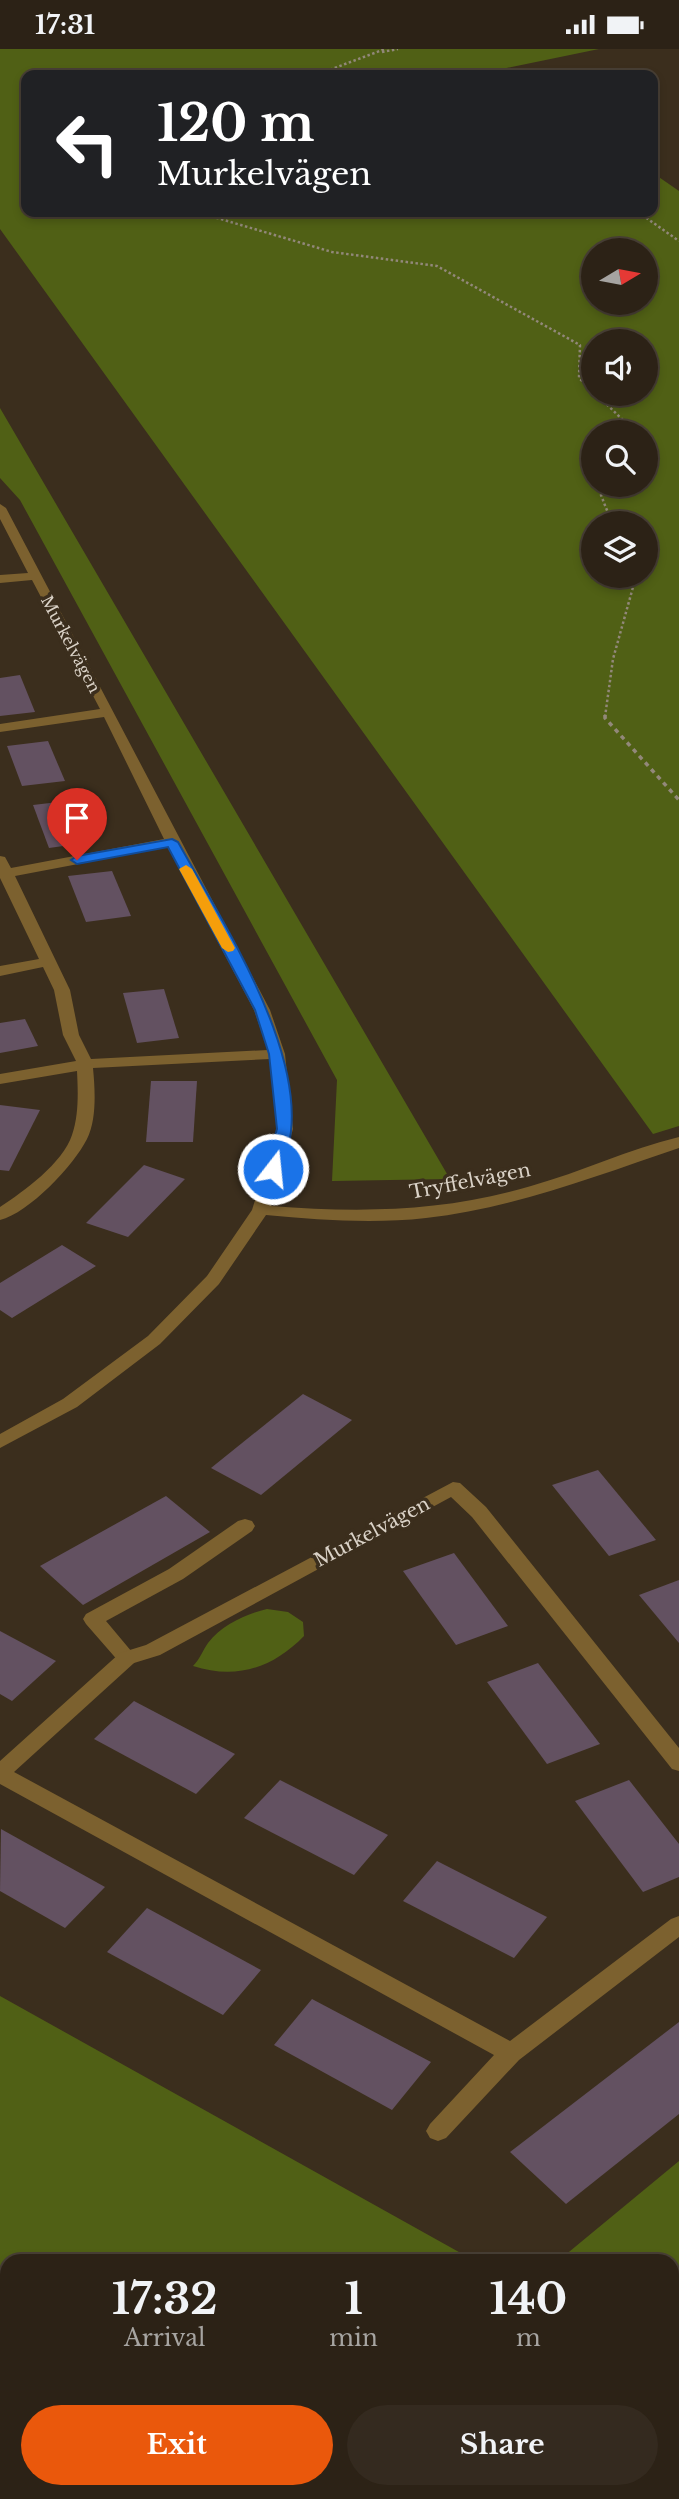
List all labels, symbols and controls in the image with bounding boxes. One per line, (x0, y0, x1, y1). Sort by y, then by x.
text: 17:31 (35, 9, 95, 41)
text: 120 m (157, 93, 315, 154)
icon: left (42, 98, 133, 189)
text: Murkelvägen (157, 154, 371, 194)
north arrow (581, 238, 658, 315)
map controls (581, 238, 658, 588)
button: sound (581, 329, 658, 406)
button: search (581, 420, 658, 497)
button: layers (581, 511, 658, 588)
street label: Murkelvägen (37, 592, 105, 696)
pin (47, 788, 107, 860)
icon: arrive (58, 799, 96, 837)
position arrow (236, 1132, 310, 1206)
street label: Tryffelvägen (407, 1158, 533, 1204)
street label: Murkelvägen (310, 1492, 434, 1572)
text: 17:32 (112, 2273, 218, 2325)
text: 1 (344, 2273, 363, 2325)
text: 140 (489, 2273, 567, 2325)
text: Arrival (124, 2324, 205, 2352)
text: min (329, 2324, 378, 2352)
text: m (516, 2324, 541, 2352)
button: Exit (21, 2405, 333, 2485)
button: Share (347, 2405, 658, 2485)

